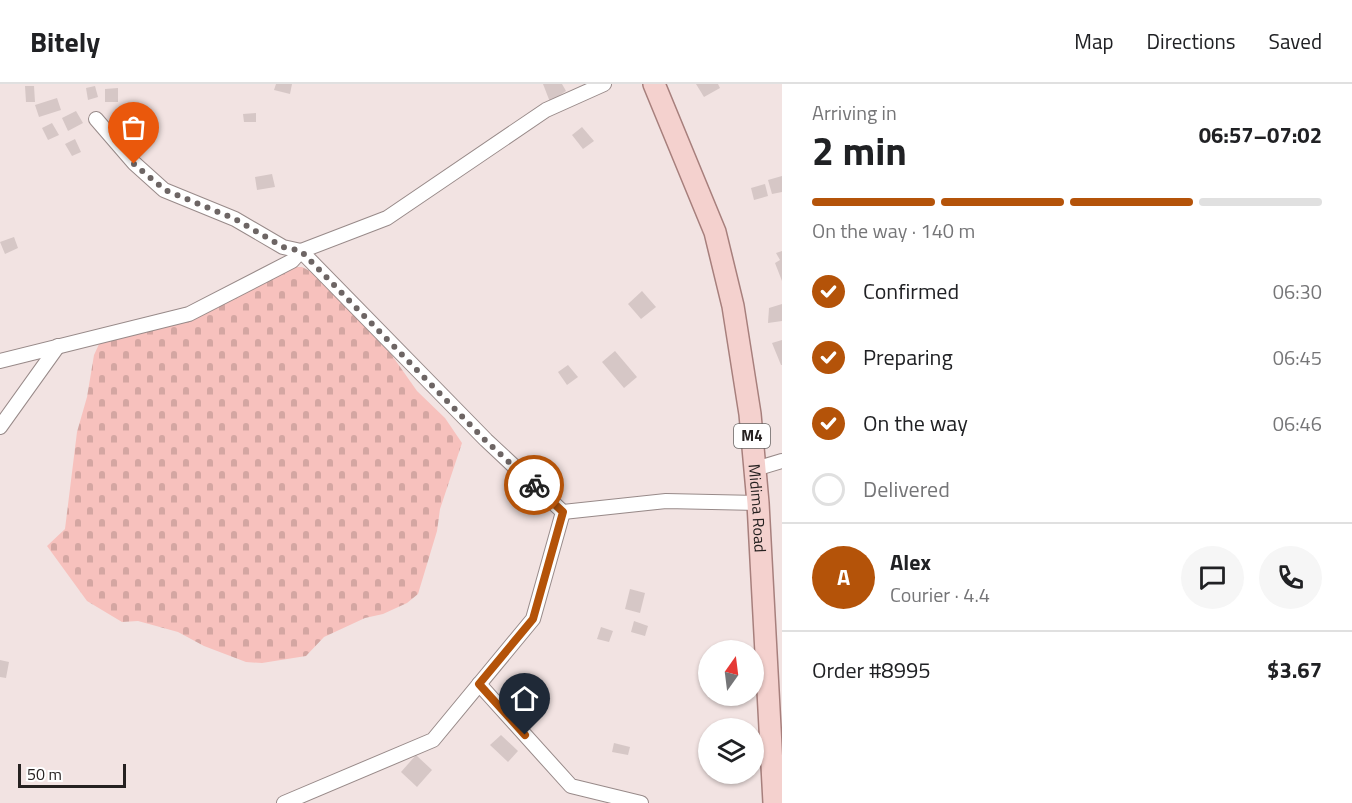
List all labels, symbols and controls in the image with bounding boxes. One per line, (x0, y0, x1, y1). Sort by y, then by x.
text: Bitely (30, 20, 100, 63)
text: Map (1074, 25, 1114, 57)
text: Directions (1147, 25, 1236, 57)
text: Saved (1269, 25, 1322, 57)
text: Arriving in (812, 97, 897, 128)
pin (108, 102, 159, 164)
icon: bag (117, 111, 150, 144)
text: 06:57–07:02 (1199, 118, 1322, 152)
text: 2 min (812, 121, 907, 180)
text: On the way · 140 m (812, 215, 975, 246)
text: Confirmed (863, 274, 959, 308)
icon: check (812, 275, 845, 308)
text: 06:30 (1273, 276, 1322, 307)
text: Preparing (863, 340, 953, 374)
icon: check (812, 341, 845, 374)
text: 06:45 (1273, 342, 1322, 373)
text: On the way (863, 406, 968, 440)
icon: check (812, 407, 845, 440)
text: 06:46 (1273, 408, 1322, 439)
road number: M4 (734, 424, 770, 448)
courier (504, 455, 564, 515)
street label: Midima Road (743, 463, 773, 553)
icon: bike (518, 469, 551, 502)
text: Delivered (863, 472, 950, 506)
text: Alex (890, 545, 931, 579)
button: chat (1181, 546, 1244, 609)
button: phone (1259, 546, 1322, 609)
text: A (837, 560, 850, 594)
text: Courier · 4.4 (890, 579, 990, 610)
north arrow (698, 640, 764, 706)
map controls (698, 640, 764, 784)
text: Order #8995 (812, 653, 931, 687)
text: $3.67 (1267, 653, 1322, 687)
pin (499, 673, 550, 735)
icon: home (508, 682, 541, 715)
button: layers (698, 718, 764, 784)
scale bar (18, 761, 126, 788)
text: 50 m (27, 762, 62, 786)

